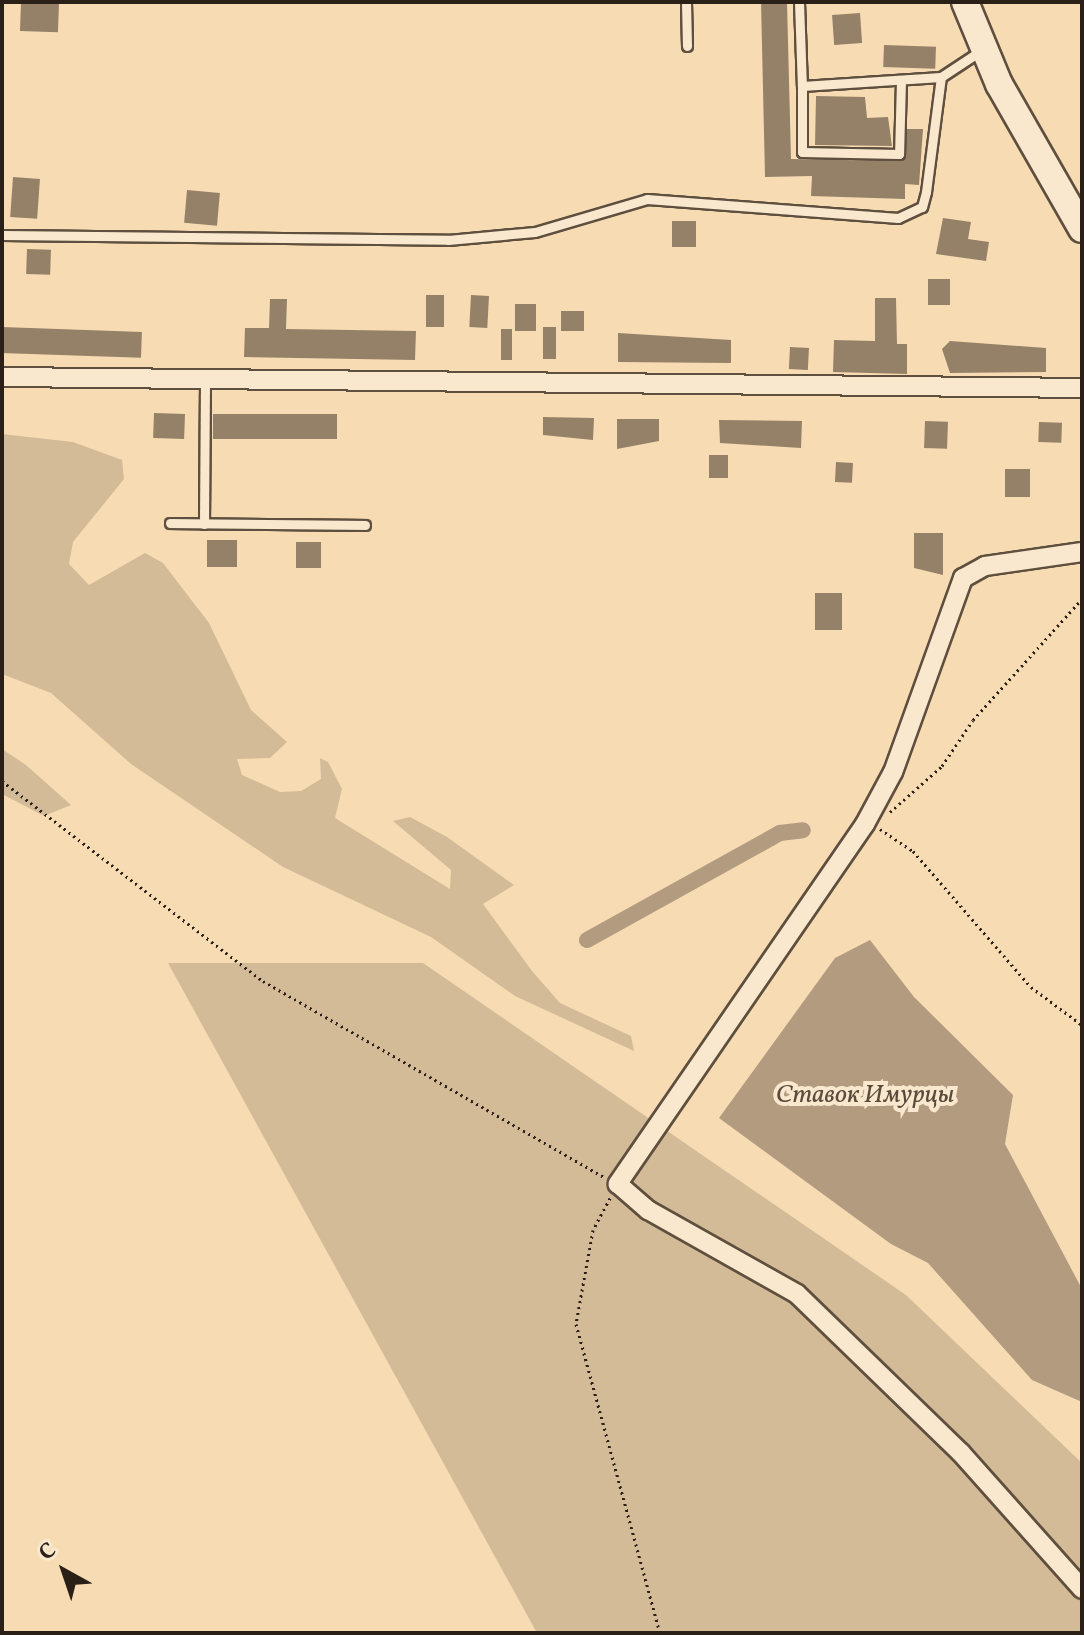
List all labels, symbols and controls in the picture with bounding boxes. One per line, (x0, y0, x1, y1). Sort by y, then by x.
water label: Ставок Имурцы (776, 1080, 954, 1112)
north arrow (24, 1531, 104, 1611)
text: С (33, 1536, 64, 1569)

